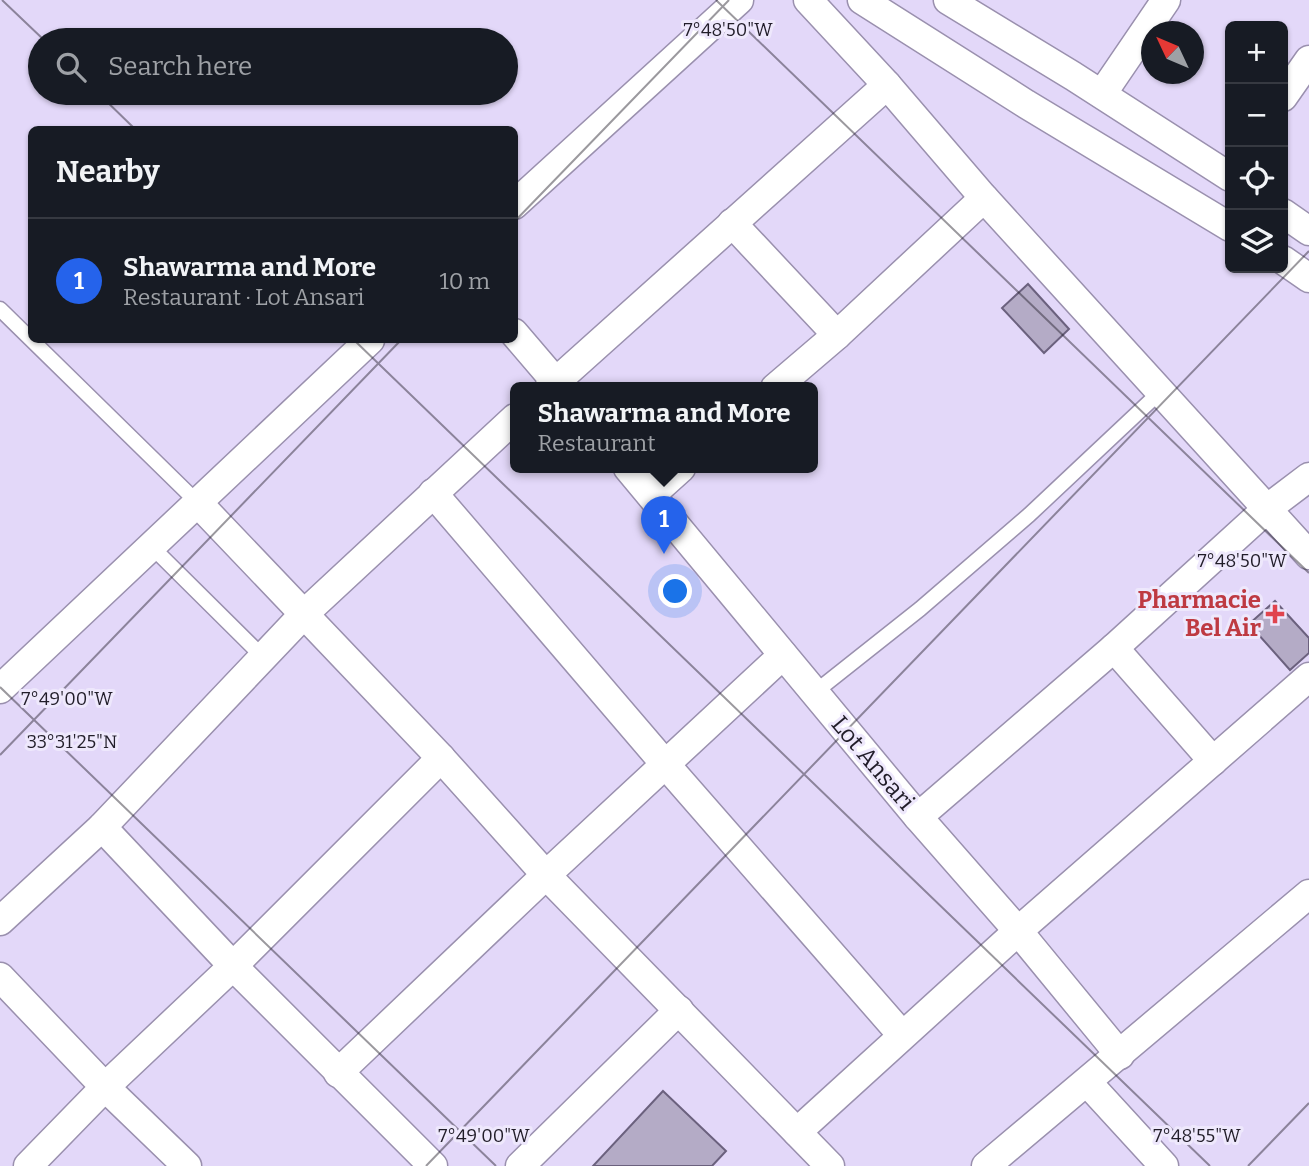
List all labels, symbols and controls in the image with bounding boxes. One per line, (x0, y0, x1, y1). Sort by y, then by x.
text: 7°48'50"W (683, 19, 773, 41)
north arrow (1141, 21, 1204, 84)
map controls (1225, 21, 1288, 273)
button: + (1225, 21, 1288, 84)
search box (28, 28, 518, 105)
icon: search (52, 48, 90, 86)
text: Search here (108, 51, 252, 82)
button: − (1225, 84, 1288, 147)
button: locate (1225, 147, 1288, 210)
text: Nearby (56, 154, 160, 190)
button: layers (1225, 210, 1288, 273)
text: Shawarma and More (123, 252, 376, 283)
text: 1 (74, 267, 84, 295)
text: 10 m (439, 267, 490, 295)
text: Restaurant · Lot Ansari (123, 283, 364, 311)
popup (510, 382, 818, 473)
text: Shawarma and More (537, 398, 791, 429)
text: Restaurant (537, 429, 656, 457)
pin: 1 (641, 496, 687, 554)
text: 7°48'50"W (1197, 550, 1287, 572)
your location (658, 574, 692, 608)
place label: Pharmacie Bel Air (1137, 586, 1261, 642)
marker: Pharmacie Bel Air (1267, 606, 1283, 622)
text: 7°49'00"W (21, 688, 113, 710)
street label: Lot Ansari (826, 710, 920, 816)
text: 33°31'25"N (27, 731, 117, 753)
text: 7°49'00"W (438, 1125, 530, 1147)
text: 7°48'55"W (1153, 1125, 1241, 1147)

